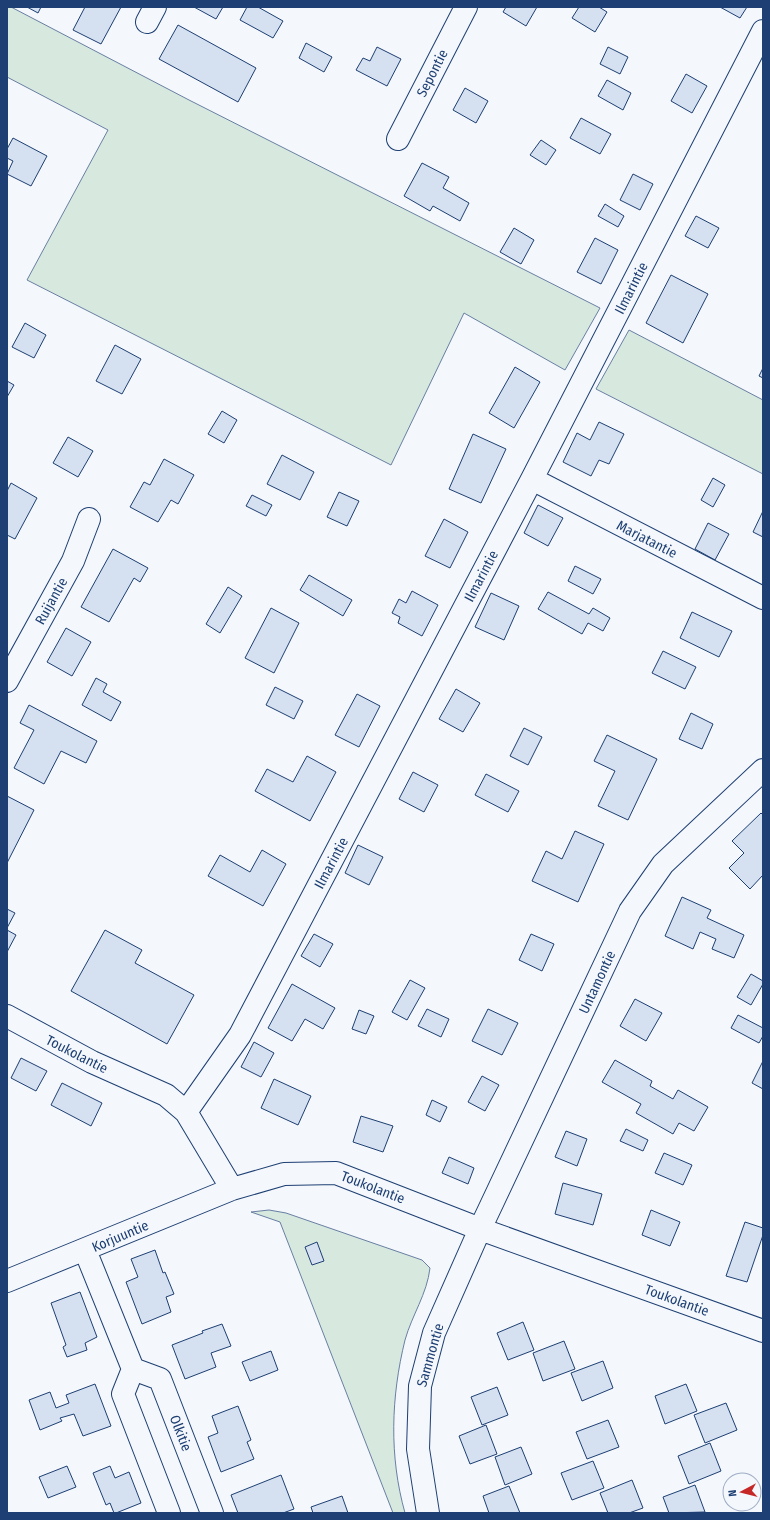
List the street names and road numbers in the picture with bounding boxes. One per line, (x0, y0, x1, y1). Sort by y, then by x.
street label: Sepontie (413, 47, 452, 100)
street label: Ilmarintie (611, 259, 652, 317)
street label: Marjatantie (614, 517, 680, 562)
street label: Ilmarintie (461, 548, 502, 605)
street label: Ruijantie (32, 575, 71, 628)
street label: Ilmarintie (311, 835, 352, 892)
street label: Untamontie (575, 948, 619, 1016)
street label: Toukolantie (43, 1032, 111, 1077)
street label: Toukolantie (338, 1168, 407, 1207)
street label: Korjuuntie (89, 1217, 151, 1256)
street label: Toukolantie (642, 1281, 711, 1320)
street label: Sammontie (413, 1321, 448, 1389)
street label: Olkitie (166, 1413, 195, 1454)

